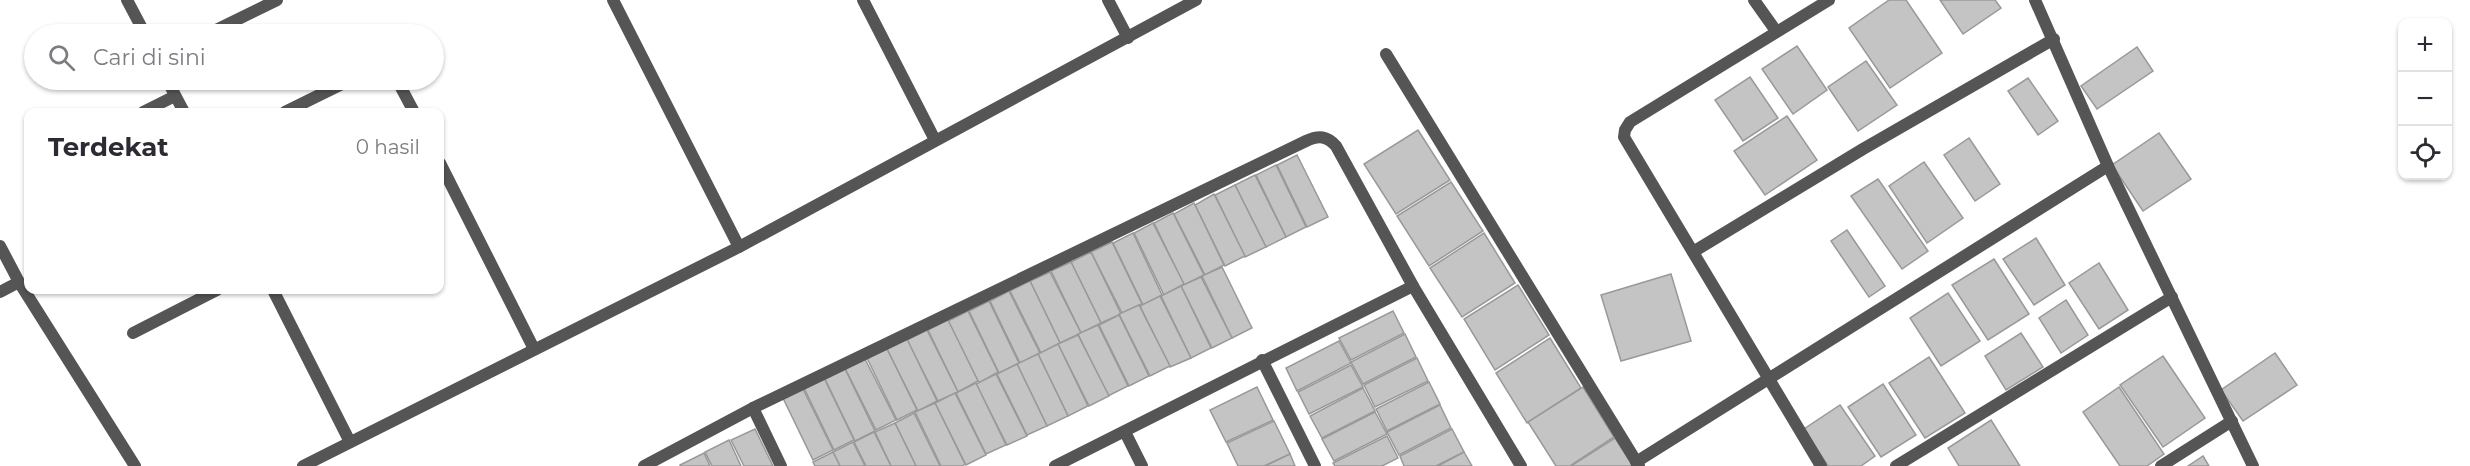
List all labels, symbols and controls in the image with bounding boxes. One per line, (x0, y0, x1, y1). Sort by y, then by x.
map controls (2398, 18, 2452, 180)
button: + (2398, 18, 2452, 72)
search box (24, 24, 444, 90)
icon: search (45, 41, 78, 74)
text: Cari di sini (93, 44, 206, 71)
button: − (2398, 72, 2452, 126)
button: locate (2398, 126, 2452, 180)
text: Terdekat (48, 131, 169, 163)
text: 0 hasil (356, 135, 420, 159)

